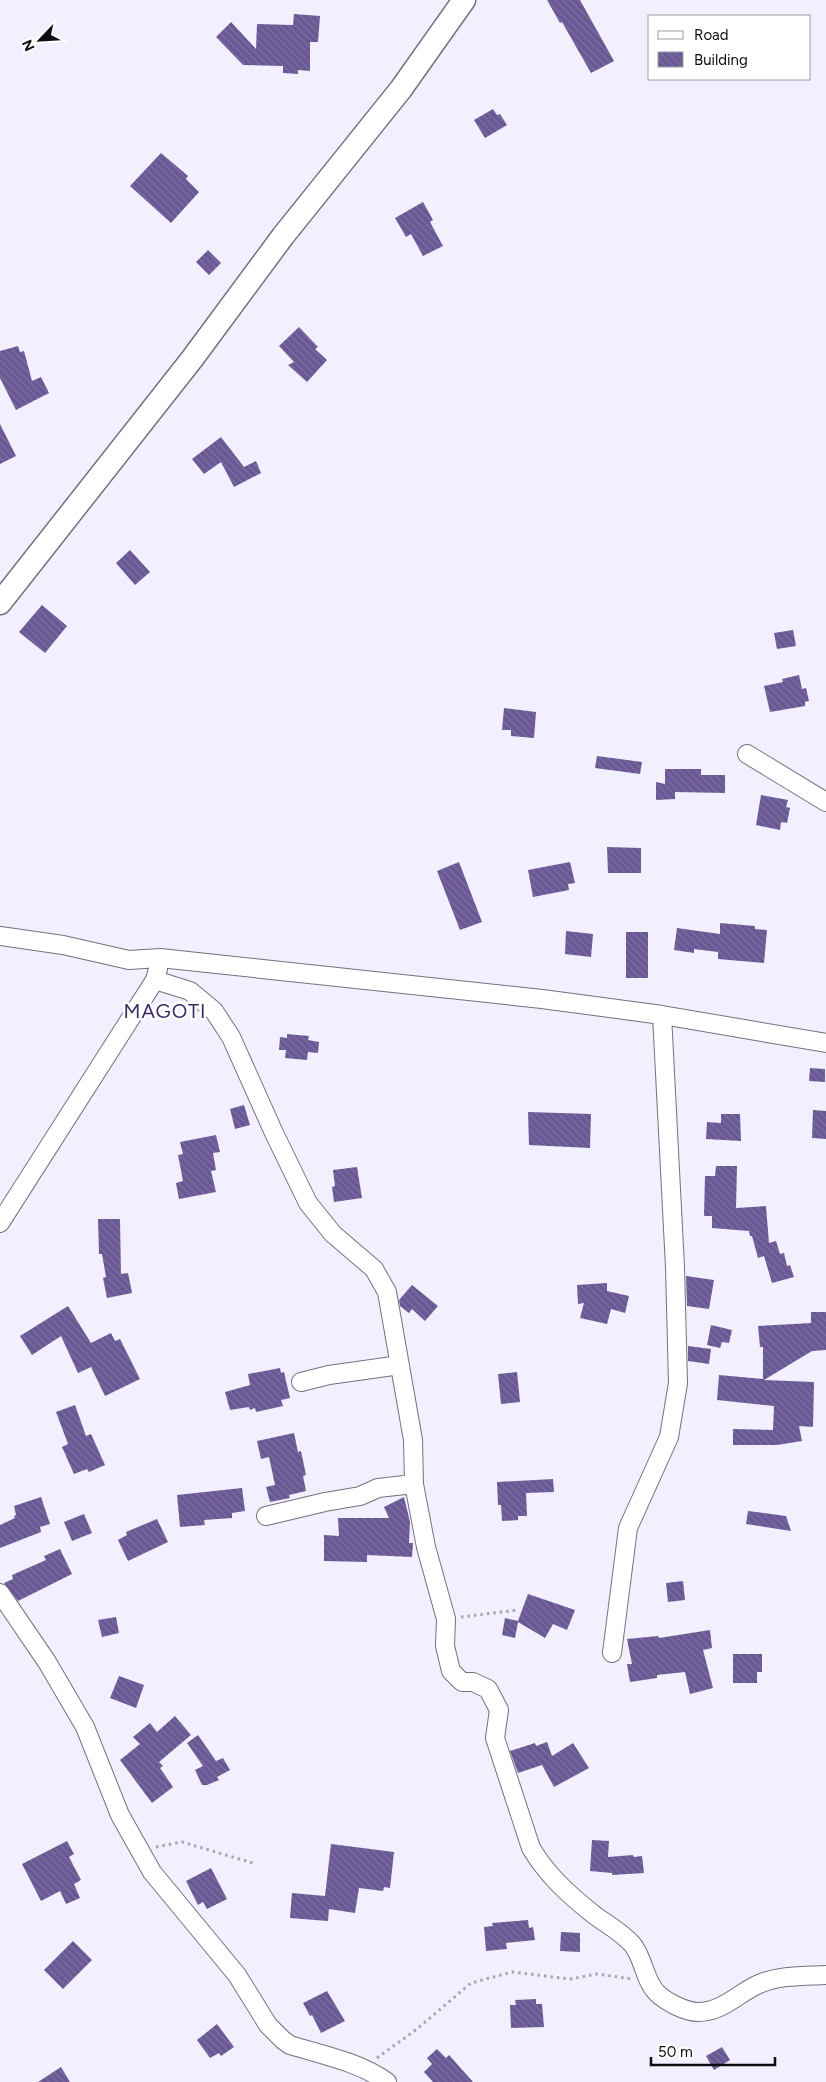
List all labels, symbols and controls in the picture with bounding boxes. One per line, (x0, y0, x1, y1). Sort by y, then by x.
north arrow (15, 15, 65, 65)
legend (648, 15, 811, 80)
text: Road (694, 26, 729, 44)
text: N (19, 37, 39, 54)
text: Building (694, 51, 748, 69)
district label: MAGOTI (124, 999, 206, 1023)
scale bar (651, 2034, 775, 2066)
text: 50 m (658, 2043, 693, 2061)

